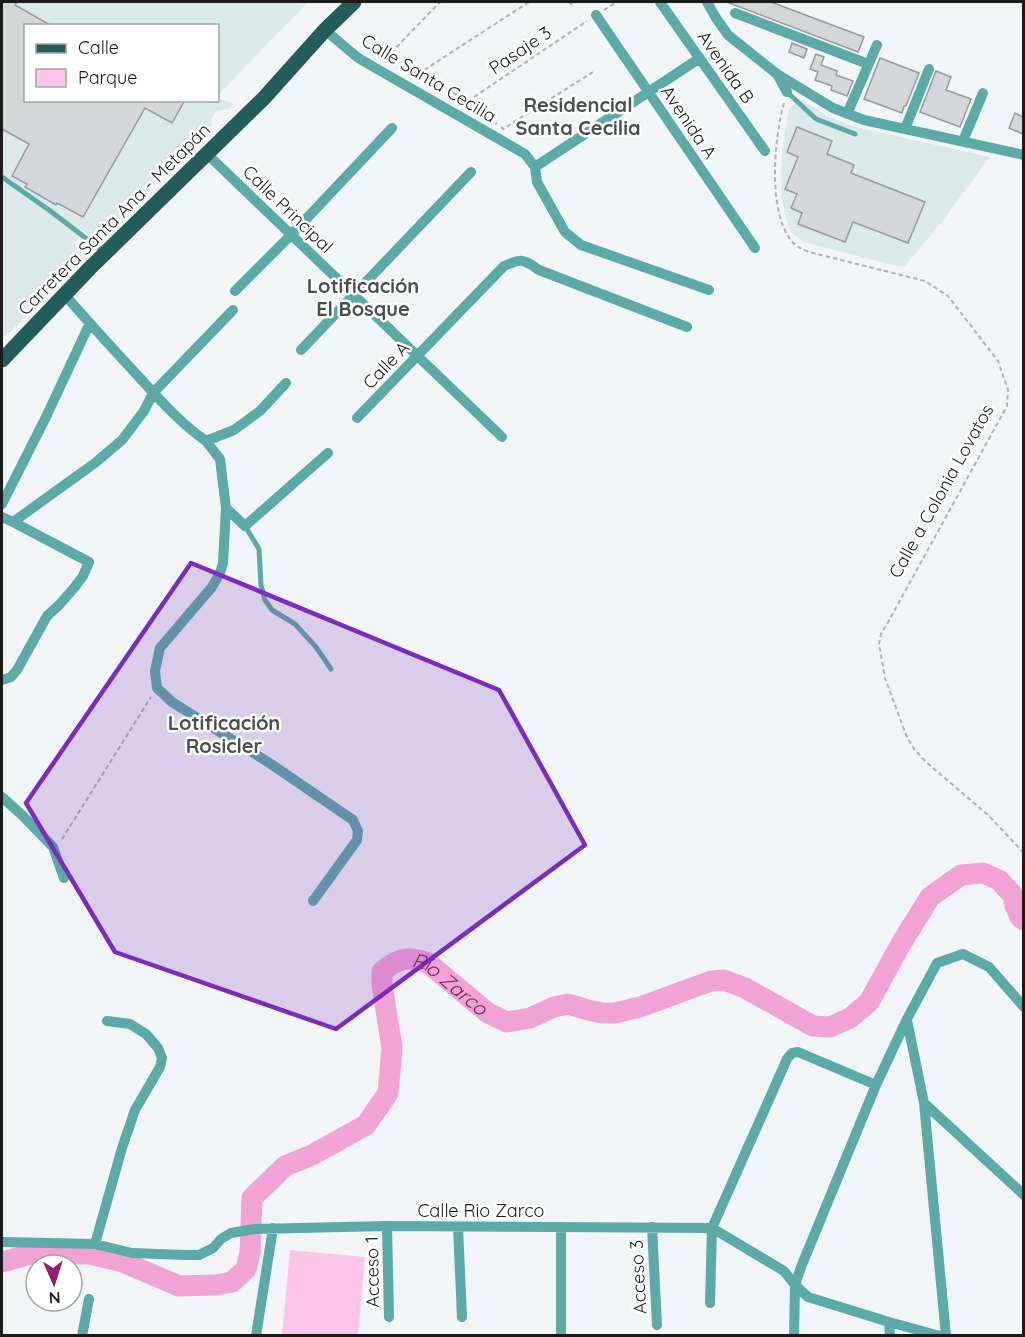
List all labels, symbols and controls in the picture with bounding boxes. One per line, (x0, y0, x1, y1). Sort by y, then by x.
street label: Pasaje 3 (484, 21, 556, 79)
legend (24, 24, 219, 102)
street label: Avenida B (693, 26, 759, 108)
street label: Calle Santa Cecilia (357, 29, 501, 127)
text: Calle (78, 36, 119, 59)
text: Parque (78, 66, 137, 89)
street label: Avenida A (656, 81, 722, 163)
district label: Residencial Santa Cecilia (516, 92, 640, 140)
street label: Carretera Santa Ana - Metapán (13, 118, 215, 320)
street label: Calle Principal (238, 160, 338, 258)
district label: Lotificación El Bosque (307, 273, 419, 321)
street label: Calle A (358, 336, 414, 394)
street label: Calle a Colonia Lovatos (884, 400, 998, 582)
district label: Lotificación Rosicler (168, 710, 280, 758)
water label: Río Zarco (410, 947, 494, 1021)
street label: Calle Rio Zarco (418, 1199, 544, 1222)
street label: Acceso 1 (360, 1236, 384, 1308)
street label: Acceso 3 (625, 1239, 651, 1315)
north arrow (24, 1253, 84, 1313)
text: N (48, 1288, 61, 1308)

